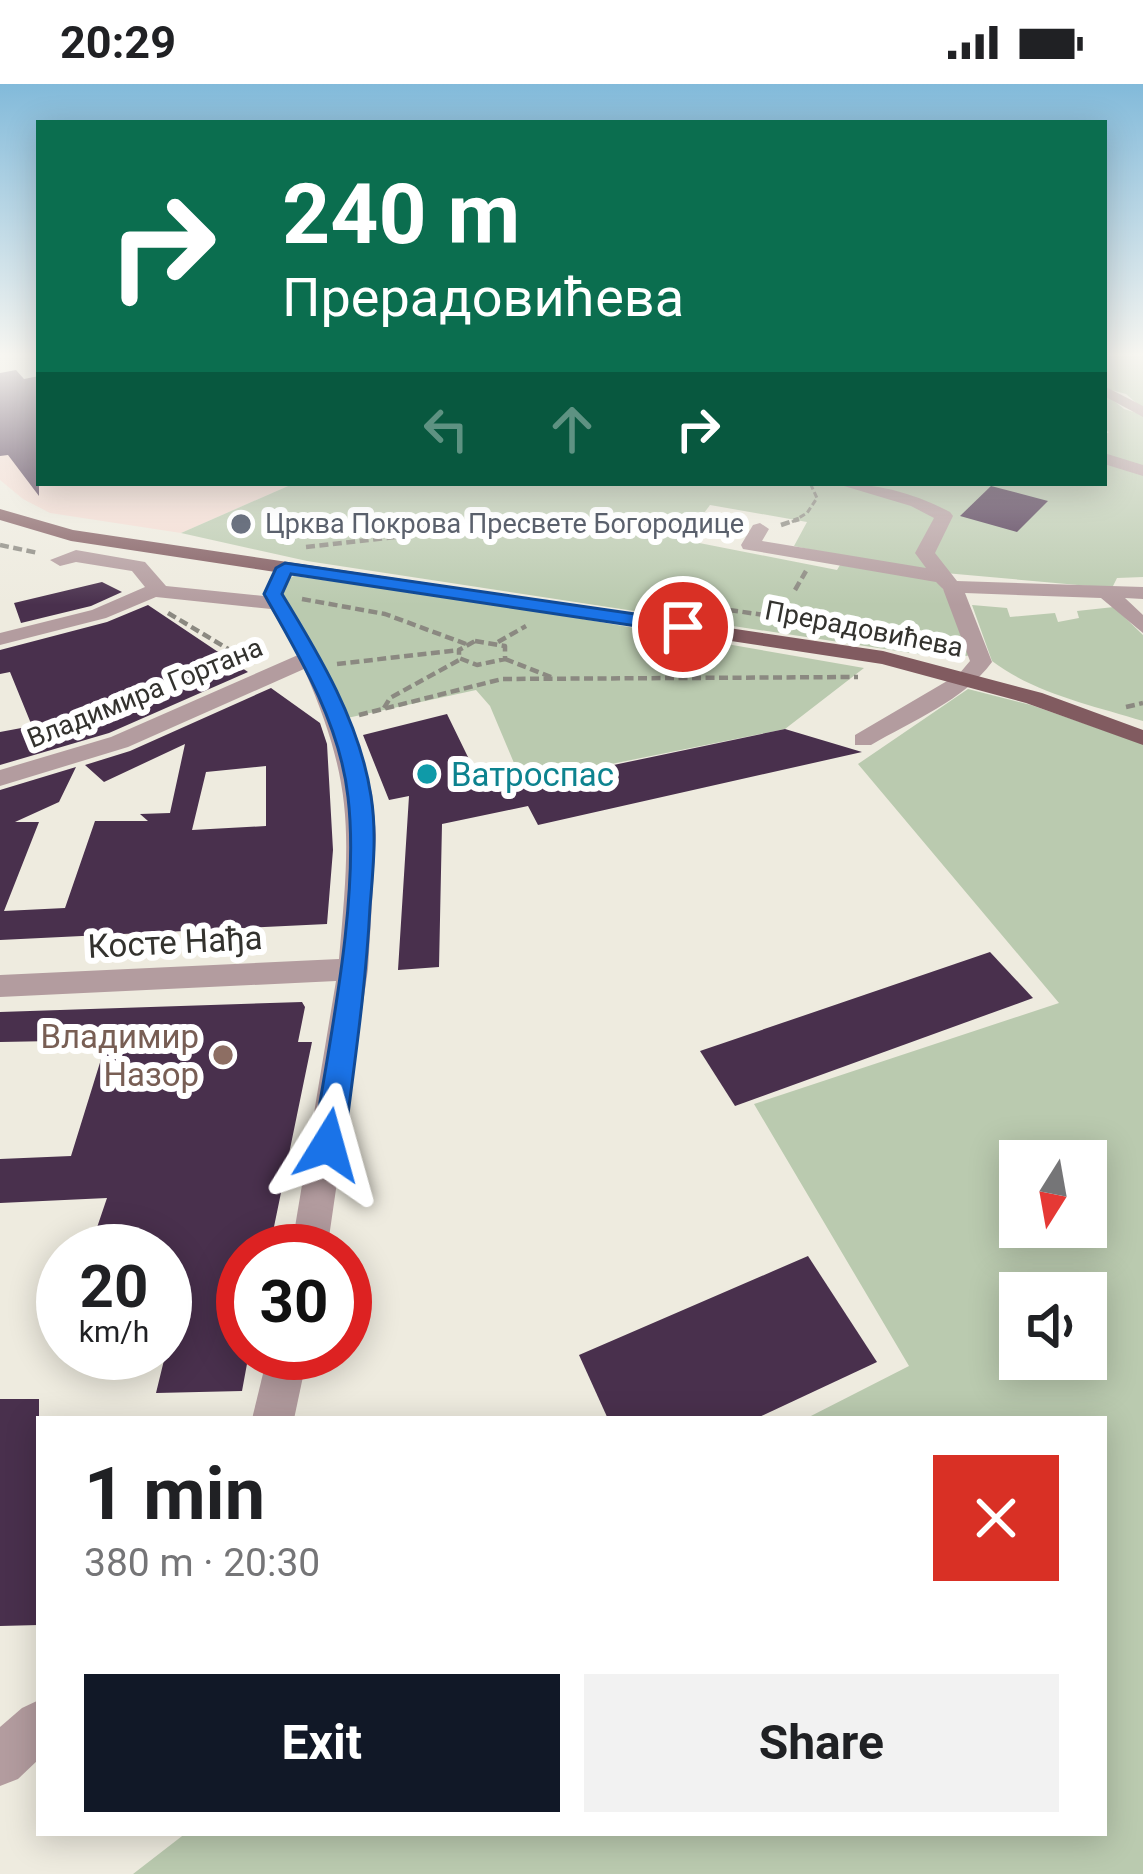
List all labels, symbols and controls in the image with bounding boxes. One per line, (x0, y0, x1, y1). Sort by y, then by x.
text: 20:29 (60, 16, 176, 69)
text: 240 m (282, 165, 520, 264)
icon: right (84, 168, 240, 324)
text: Прерадовићева (282, 266, 684, 329)
icon: left (413, 396, 479, 462)
icon: ahead (539, 396, 605, 462)
icon: right (665, 396, 731, 462)
place label: Црква Покрова Пресвете Богородице (265, 508, 744, 540)
marker: Црква Покрова Пресвете Богородице (228, 511, 254, 537)
pin (632, 576, 734, 678)
icon: arrive (650, 594, 716, 660)
street label: Прерадовићева (762, 594, 966, 664)
street label: Владимира Гортана (23, 631, 267, 755)
place label: Ватроспас (451, 755, 614, 794)
marker: Ватроспас (414, 761, 440, 787)
street label: Косте Нађа (87, 918, 263, 966)
place label: Владимир Назор (40, 1017, 199, 1094)
marker: Владимир Назор (210, 1042, 236, 1068)
position arrow (265, 1082, 391, 1208)
north arrow (999, 1140, 1107, 1248)
map controls (999, 1140, 1107, 1380)
speed limit sign: 30 (216, 1224, 372, 1380)
text: 20 (80, 1251, 148, 1322)
button: sound (999, 1272, 1107, 1380)
text: km/h (79, 1314, 149, 1349)
text: 1 min (84, 1452, 265, 1537)
button: close (933, 1455, 1059, 1581)
text: 380 m · 20:30 (84, 1540, 320, 1586)
button: Exit (84, 1674, 560, 1812)
button: Share (584, 1674, 1059, 1812)

